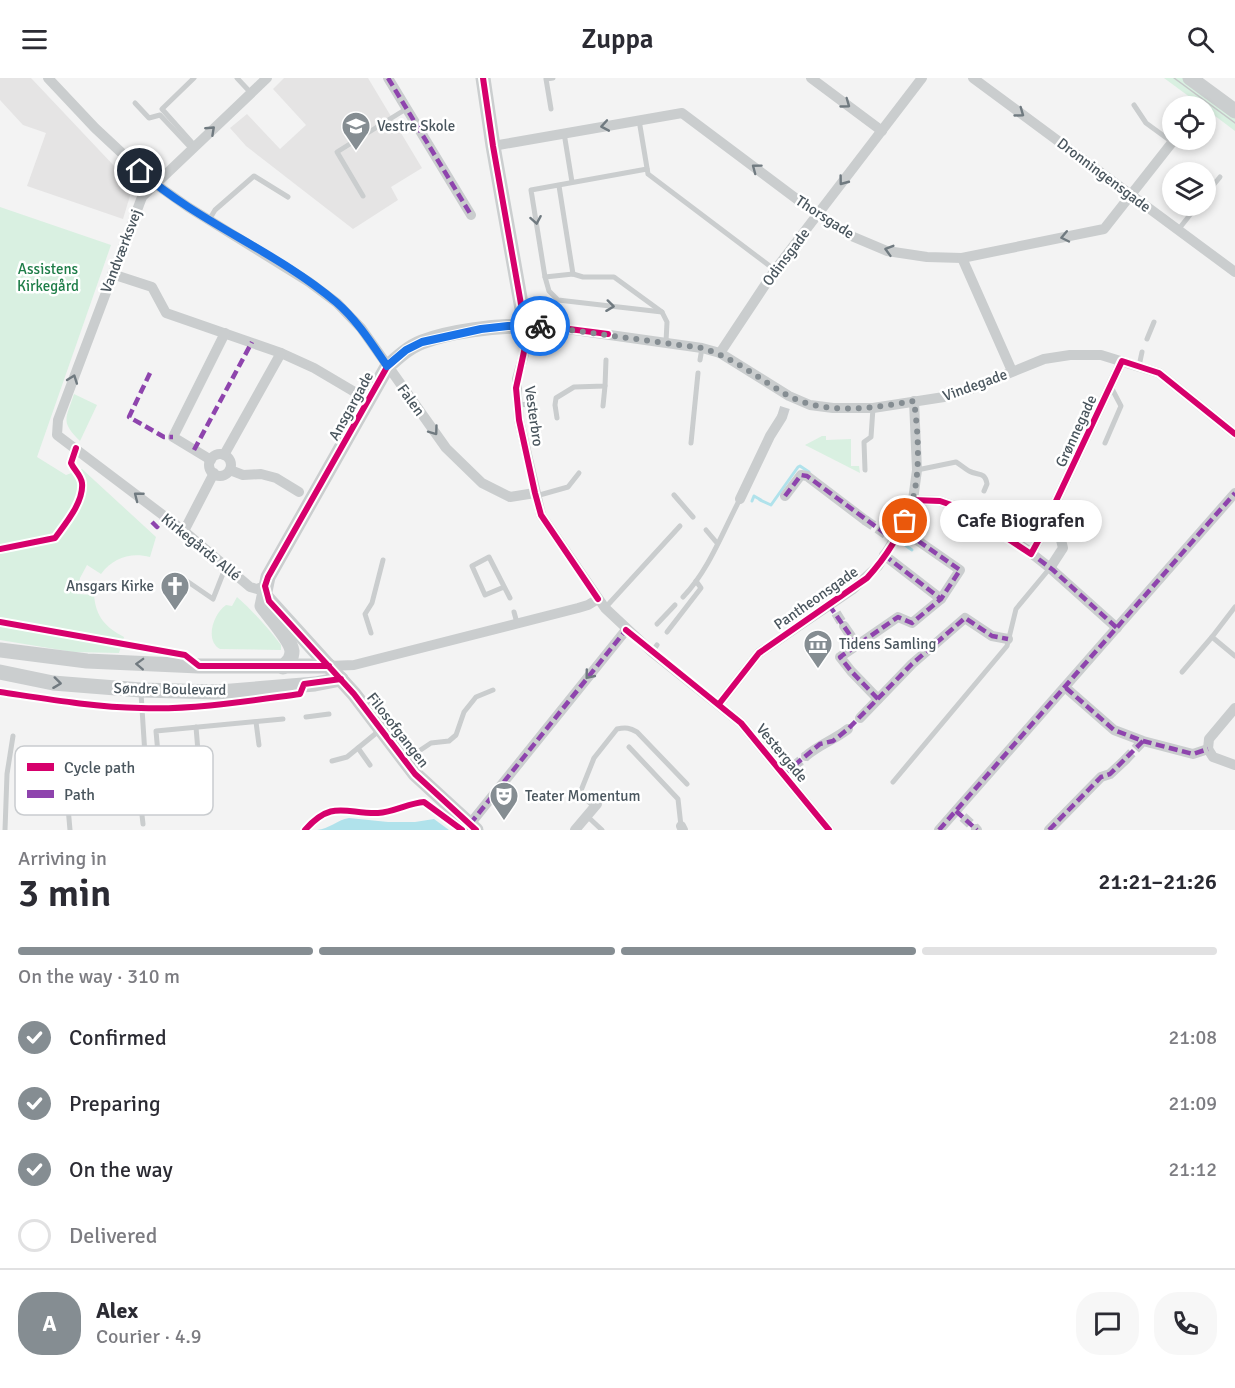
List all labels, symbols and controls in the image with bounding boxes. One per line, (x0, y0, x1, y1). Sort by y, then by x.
icon: menu (18, 23, 51, 56)
text: Zuppa (581, 23, 654, 56)
icon: search (1184, 23, 1217, 56)
map controls (1162, 96, 1216, 216)
button: locate (1162, 96, 1216, 150)
one-way arrow (840, 97, 851, 108)
one-way arrow (1014, 106, 1025, 117)
school or university icon: Vestre Skole (340, 110, 372, 152)
place label: Vestre Skole (377, 117, 455, 135)
one-way arrow (600, 119, 610, 132)
one-way arrow (204, 126, 215, 137)
street label: Dronningensgade (1054, 134, 1154, 216)
pin (114, 145, 165, 196)
icon: home (123, 154, 156, 187)
button: layers (1162, 162, 1216, 216)
one-way arrow (751, 165, 762, 176)
one-way arrow (840, 174, 851, 185)
street label: Thorsgade (792, 191, 858, 243)
street label: Vandværksvej (97, 207, 145, 295)
one-way arrow (529, 215, 541, 225)
street label: Odinsgade (758, 225, 814, 289)
one-way arrow (1061, 230, 1071, 243)
one-way arrow (884, 245, 894, 258)
park label: Assistens Kirkegård (17, 260, 79, 295)
courier (510, 296, 570, 356)
one-way arrow (605, 299, 614, 312)
icon: bike (524, 310, 557, 343)
street label: Vindegade (940, 365, 1010, 405)
street label: Ansgargade (325, 369, 377, 443)
one-way arrow (66, 374, 79, 385)
street label: Falen (393, 381, 429, 419)
street label: Vesterbro (521, 385, 547, 448)
street label: Grønnegade (1051, 392, 1101, 470)
one-way arrow (426, 424, 437, 435)
one-way arrow (134, 492, 145, 503)
pin (879, 495, 930, 546)
callout: Cafe Biografen (941, 500, 1103, 542)
icon: bag (888, 504, 921, 537)
text: Cafe Biografen (957, 508, 1085, 533)
street label: Kirkegårds Allé (158, 509, 244, 585)
street label: Pantheonsgade (771, 562, 861, 634)
church icon: Ansgars Kirke (159, 570, 191, 612)
place label: Ansgars Kirke (66, 577, 154, 595)
museum icon: Tidens Samling (802, 628, 834, 670)
place label: Tidens Samling (839, 635, 936, 653)
one-way arrow (136, 657, 145, 670)
one-way arrow (586, 669, 597, 680)
one-way arrow (53, 676, 62, 689)
street label: Søndre Boulevard (113, 679, 227, 699)
street label: Filosofgangen (363, 689, 433, 771)
street label: Vestergade (752, 720, 812, 786)
legend (15, 746, 213, 815)
text: Cycle path (64, 758, 135, 778)
theatre icon: Teater Momentum (488, 780, 520, 822)
text: Path (64, 785, 95, 805)
place label: Teater Momentum (525, 787, 641, 805)
text: Arriving in (18, 846, 107, 871)
text: 21:21–21:26 (1099, 868, 1217, 895)
text: 3 min (18, 869, 111, 917)
text: On the way · 310 m (18, 964, 180, 989)
icon: check (18, 1021, 51, 1054)
text: Confirmed (69, 1024, 167, 1051)
text: 21:08 (1168, 1025, 1217, 1050)
icon: check (18, 1087, 51, 1120)
text: Preparing (69, 1090, 161, 1117)
text: 21:09 (1168, 1091, 1217, 1116)
icon: check (18, 1153, 51, 1186)
text: On the way (69, 1156, 173, 1183)
text: 21:12 (1168, 1157, 1217, 1182)
text: Delivered (69, 1222, 157, 1249)
button: chat (1076, 1292, 1139, 1355)
button: phone (1154, 1292, 1217, 1355)
text: Alex (96, 1297, 138, 1324)
text: A (42, 1310, 57, 1337)
text: Courier · 4.9 (96, 1324, 202, 1349)

